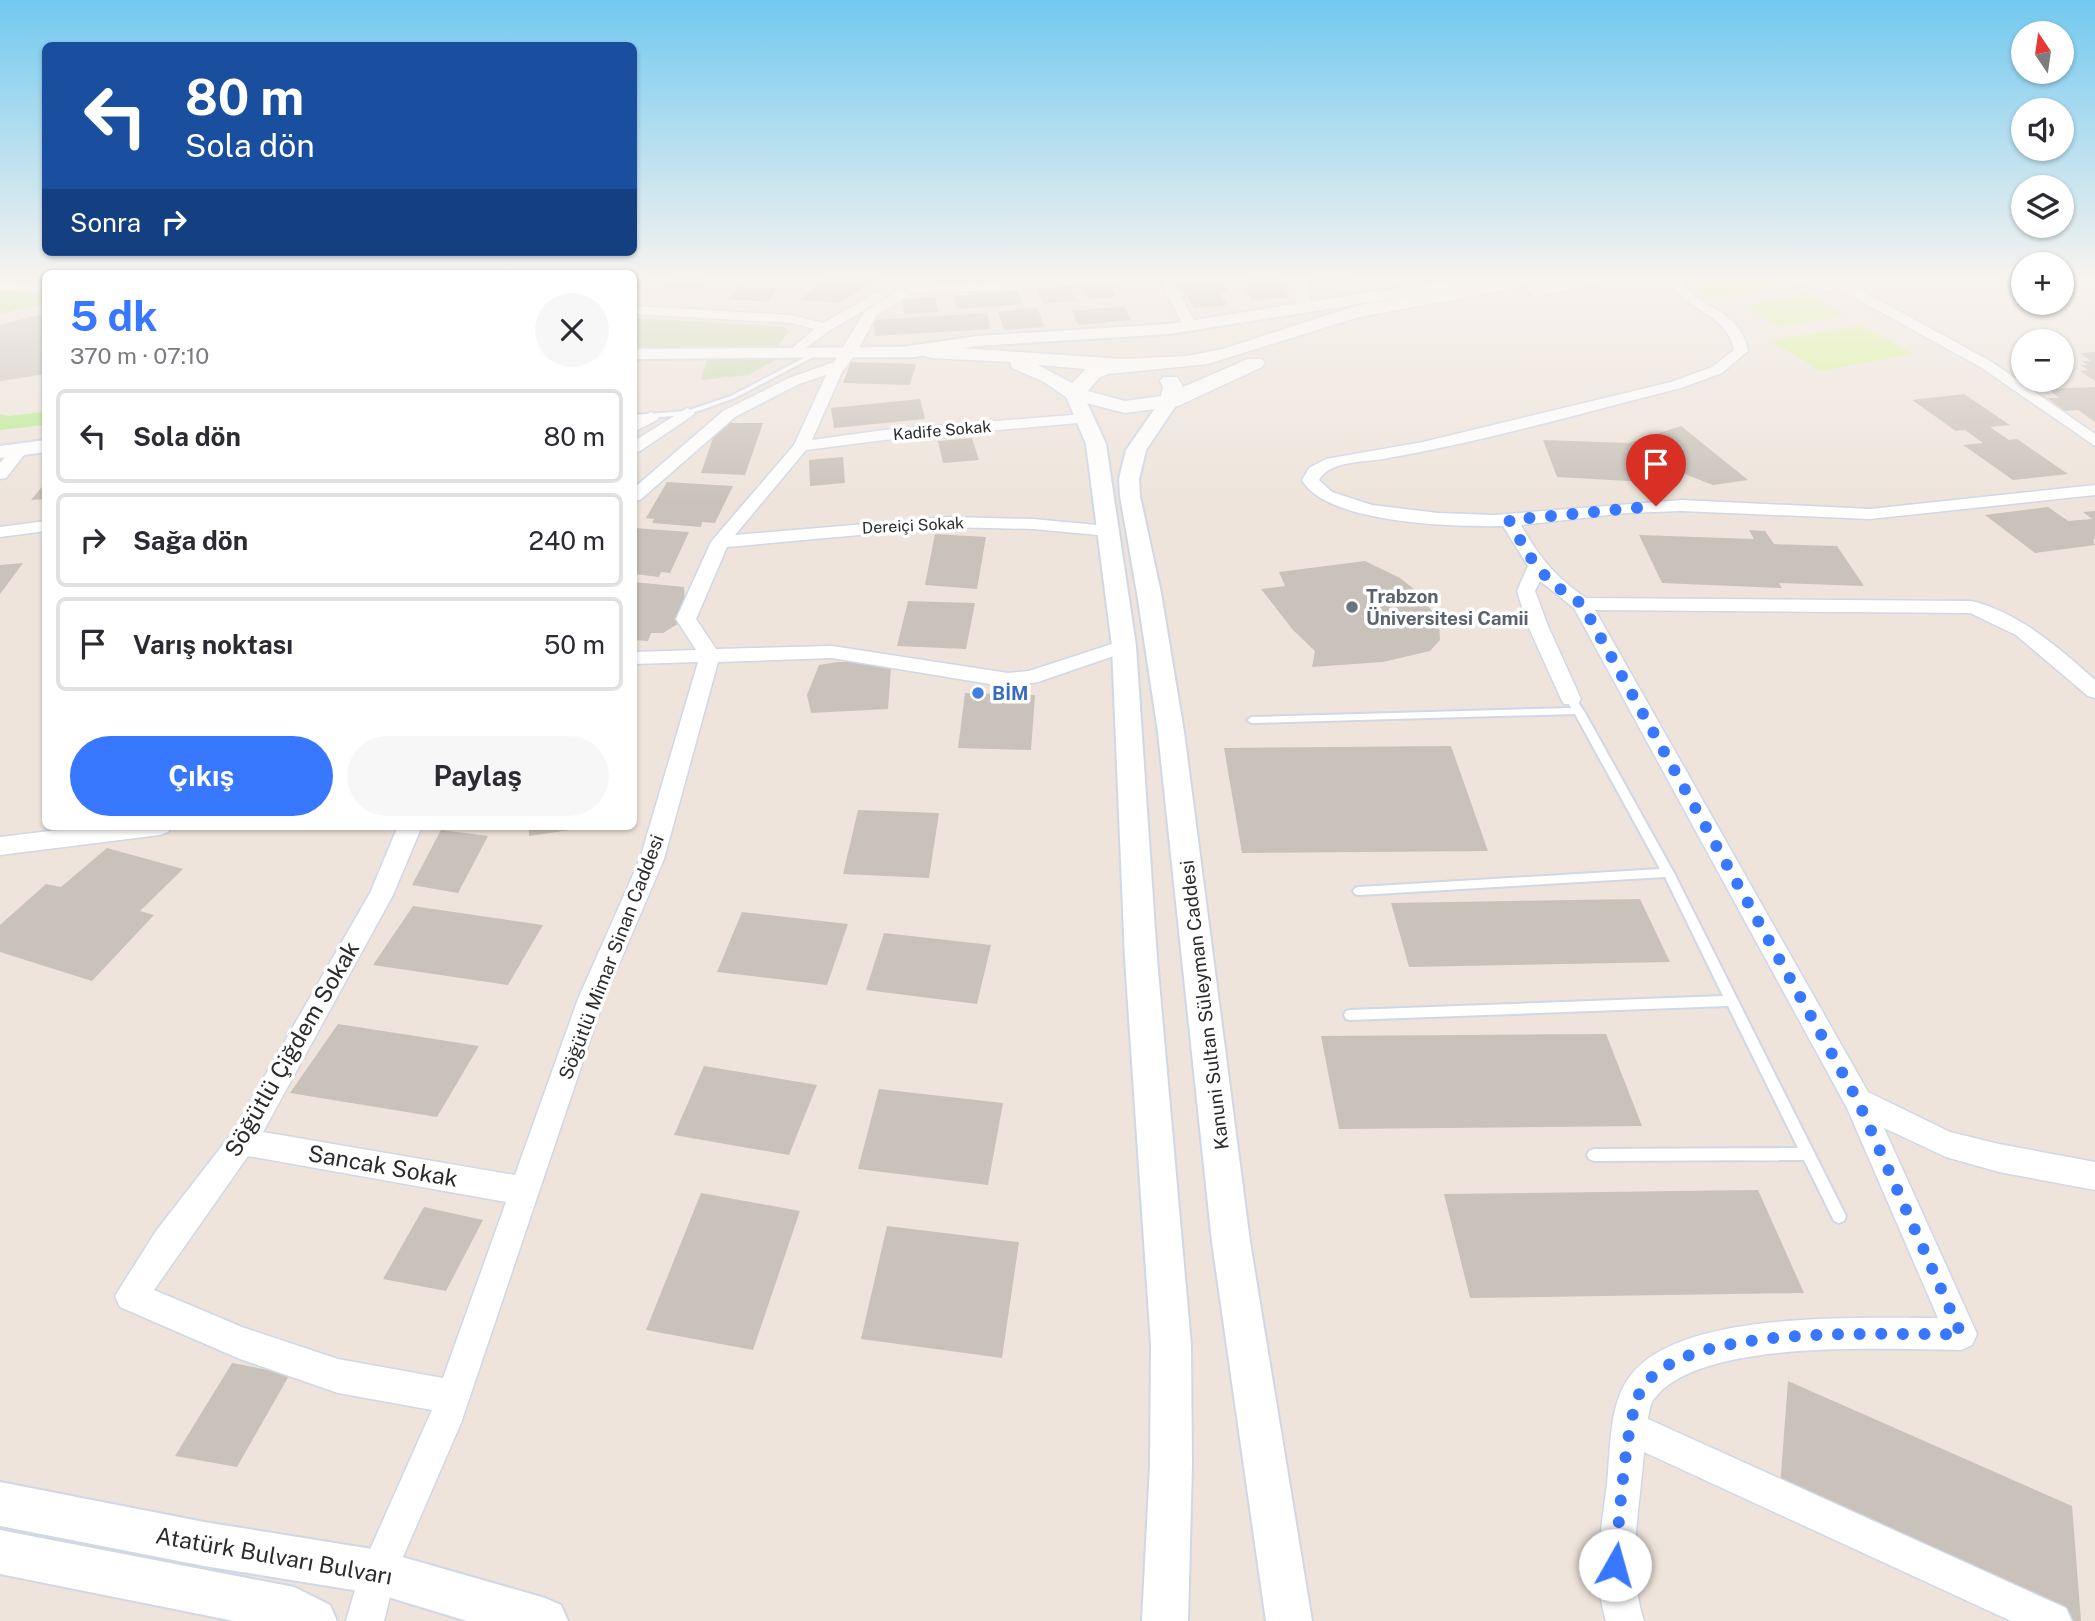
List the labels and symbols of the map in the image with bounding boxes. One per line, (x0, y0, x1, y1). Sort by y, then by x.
north arrow (2011, 21, 2074, 84)
street label: Kadife Sokak (892, 417, 992, 444)
pin (1626, 434, 1686, 506)
street label: Dereiçi Sokak (862, 513, 964, 538)
place label: Trabzon Üniversitesi Camii (1366, 585, 1529, 629)
marker: Trabzon Üniversitesi Camii (1344, 599, 1360, 615)
place label: BİM (992, 682, 1029, 704)
marker: BİM (970, 685, 986, 701)
street label: Söğütlü Mimar Sinan Caddesi (554, 831, 668, 1083)
street label: Kanuni Sultan Süleyman Caddesi (1175, 859, 1233, 1151)
street label: Söğütlü Çiğdem Sokak (219, 936, 364, 1161)
street label: Sancak Sokak (306, 1139, 460, 1192)
street label: Atatürk Bulvarı Bulvarı (154, 1521, 394, 1590)
position arrow (1578, 1528, 1652, 1602)

